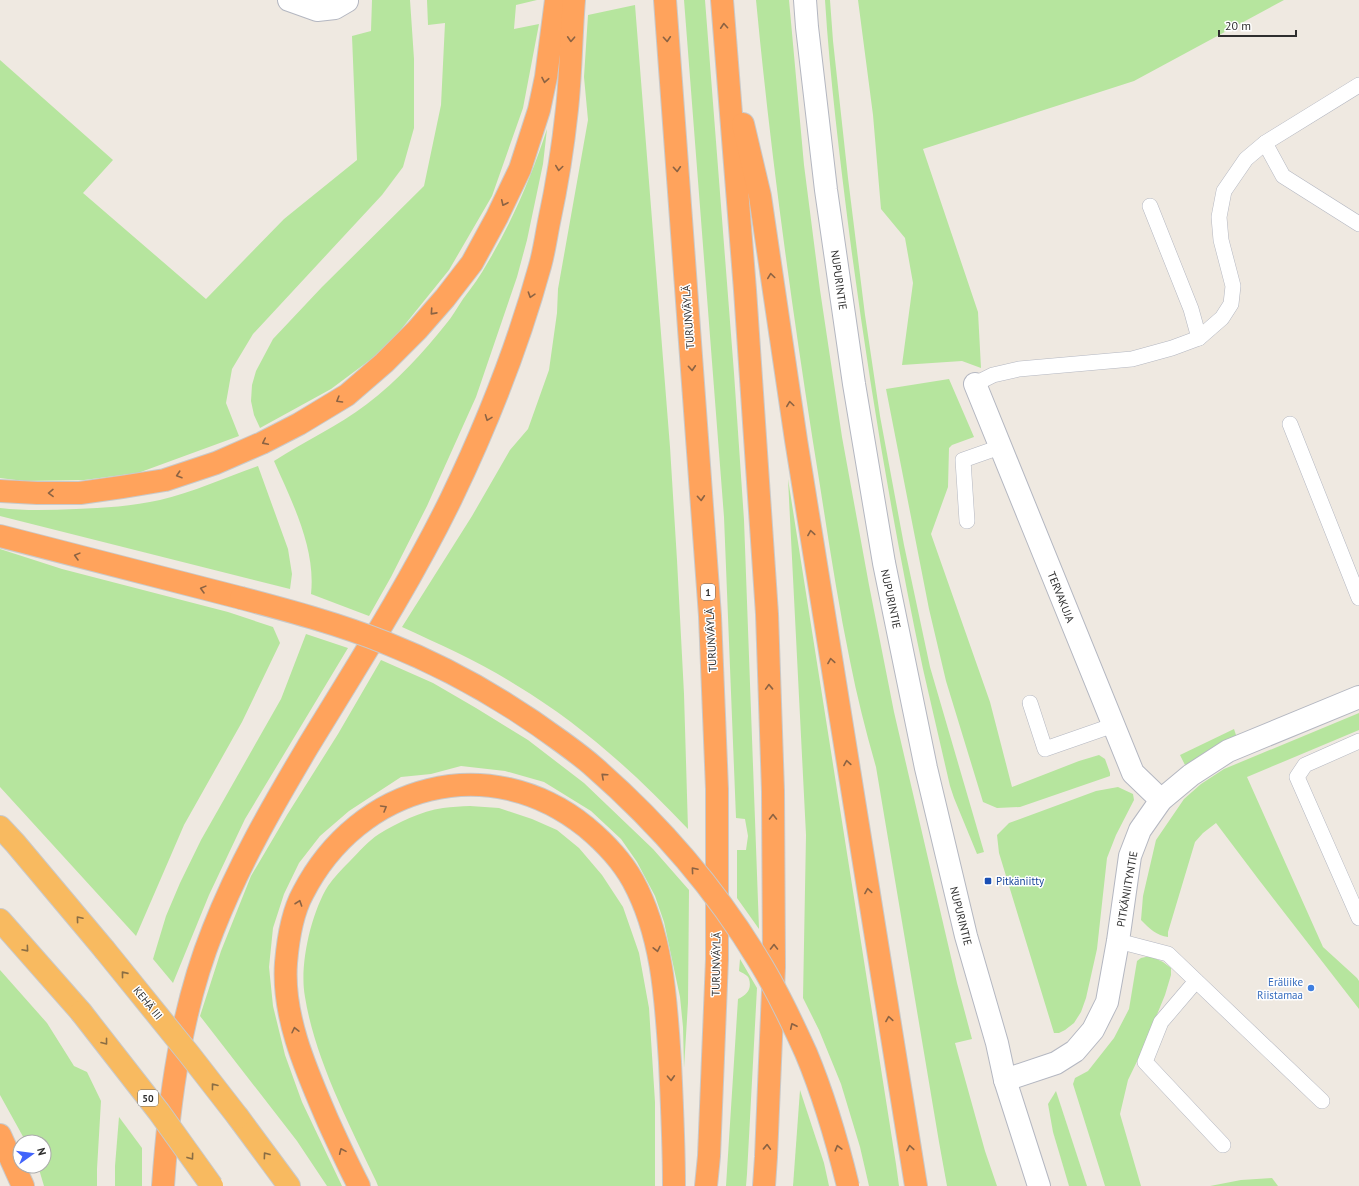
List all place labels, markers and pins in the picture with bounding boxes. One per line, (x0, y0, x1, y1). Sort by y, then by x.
place label: Pitkäniitty (996, 874, 1045, 888)
marker: Pitkäniitty (983, 876, 993, 886)
place label: Eräliike Riistamaa (1257, 975, 1303, 1002)
marker: Eräliike Riistamaa (1306, 983, 1316, 993)

